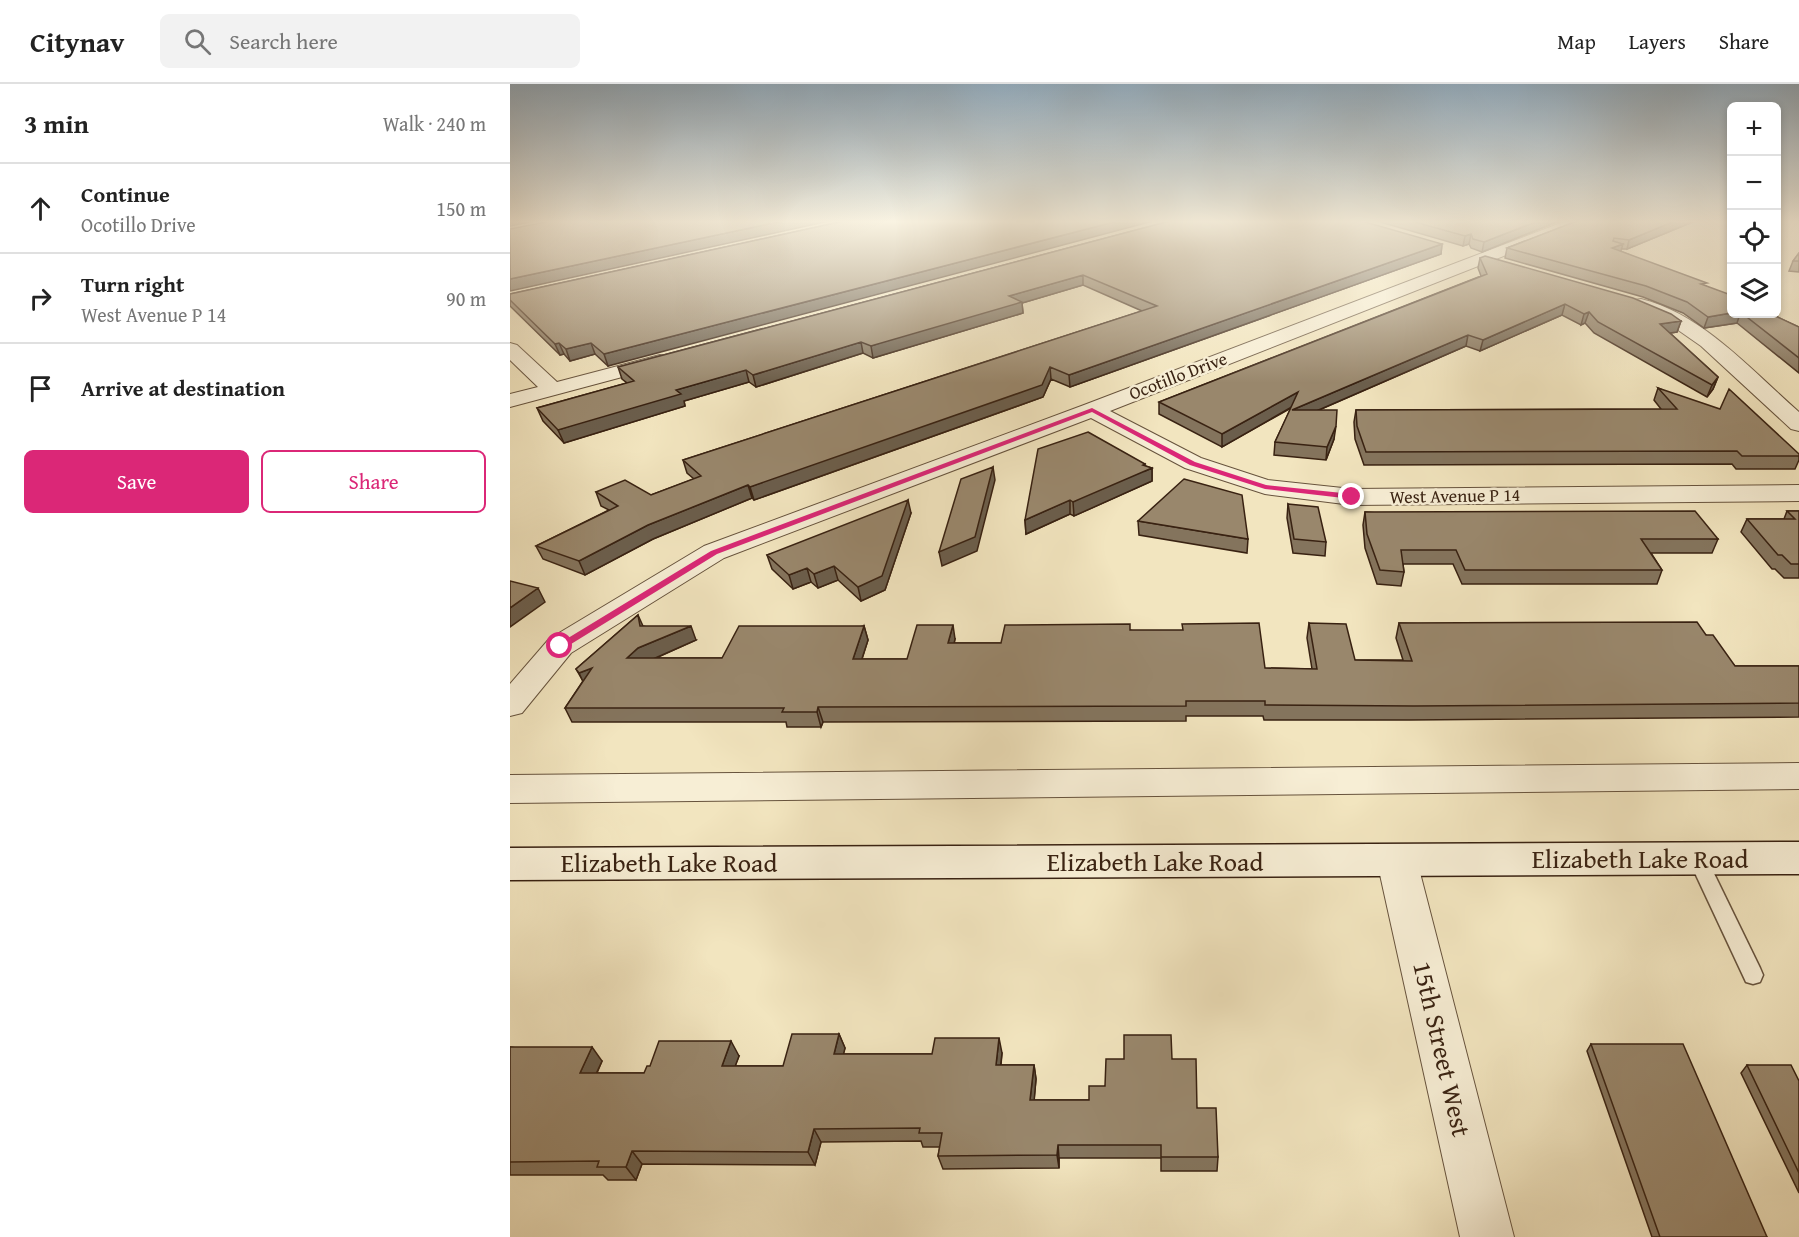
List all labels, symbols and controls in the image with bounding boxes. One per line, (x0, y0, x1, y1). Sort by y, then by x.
search box (160, 14, 580, 68)
text: Citynav (30, 21, 124, 62)
icon: search (181, 25, 214, 58)
text: Search here (229, 25, 338, 57)
text: Map (1557, 26, 1596, 57)
text: Layers (1629, 26, 1686, 57)
text: Share (1719, 26, 1769, 57)
map controls (1727, 102, 1781, 318)
button: + (1727, 102, 1781, 156)
text: 3 min (24, 104, 89, 143)
text: Walk · 240 m (383, 109, 486, 138)
button: − (1727, 156, 1781, 210)
text: Continue (81, 178, 170, 210)
icon: ahead (24, 192, 57, 225)
text: 150 m (436, 194, 486, 223)
text: Ocotillo Drive (81, 210, 196, 239)
button: locate (1727, 210, 1781, 264)
button: layers (1727, 264, 1781, 318)
text: Turn right (81, 268, 184, 300)
icon: right (24, 282, 57, 315)
text: 90 m (446, 284, 486, 313)
text: West Avenue P 14 (81, 300, 226, 329)
street label: Ocotillo Drive (1125, 344, 1231, 407)
icon: arrive (24, 372, 57, 405)
text: Arrive at destination (81, 372, 285, 404)
button: Save (24, 450, 249, 513)
button: Share (261, 450, 486, 513)
street label: West Avenue P 14 (1389, 481, 1521, 510)
route end (1338, 483, 1364, 509)
route start (546, 632, 572, 658)
street label: Elizabeth Lake Road (1532, 839, 1748, 878)
street label: Elizabeth Lake Road (1047, 842, 1263, 881)
street label: Elizabeth Lake Road (561, 843, 777, 882)
street label: 15th Street West (1403, 957, 1482, 1140)

